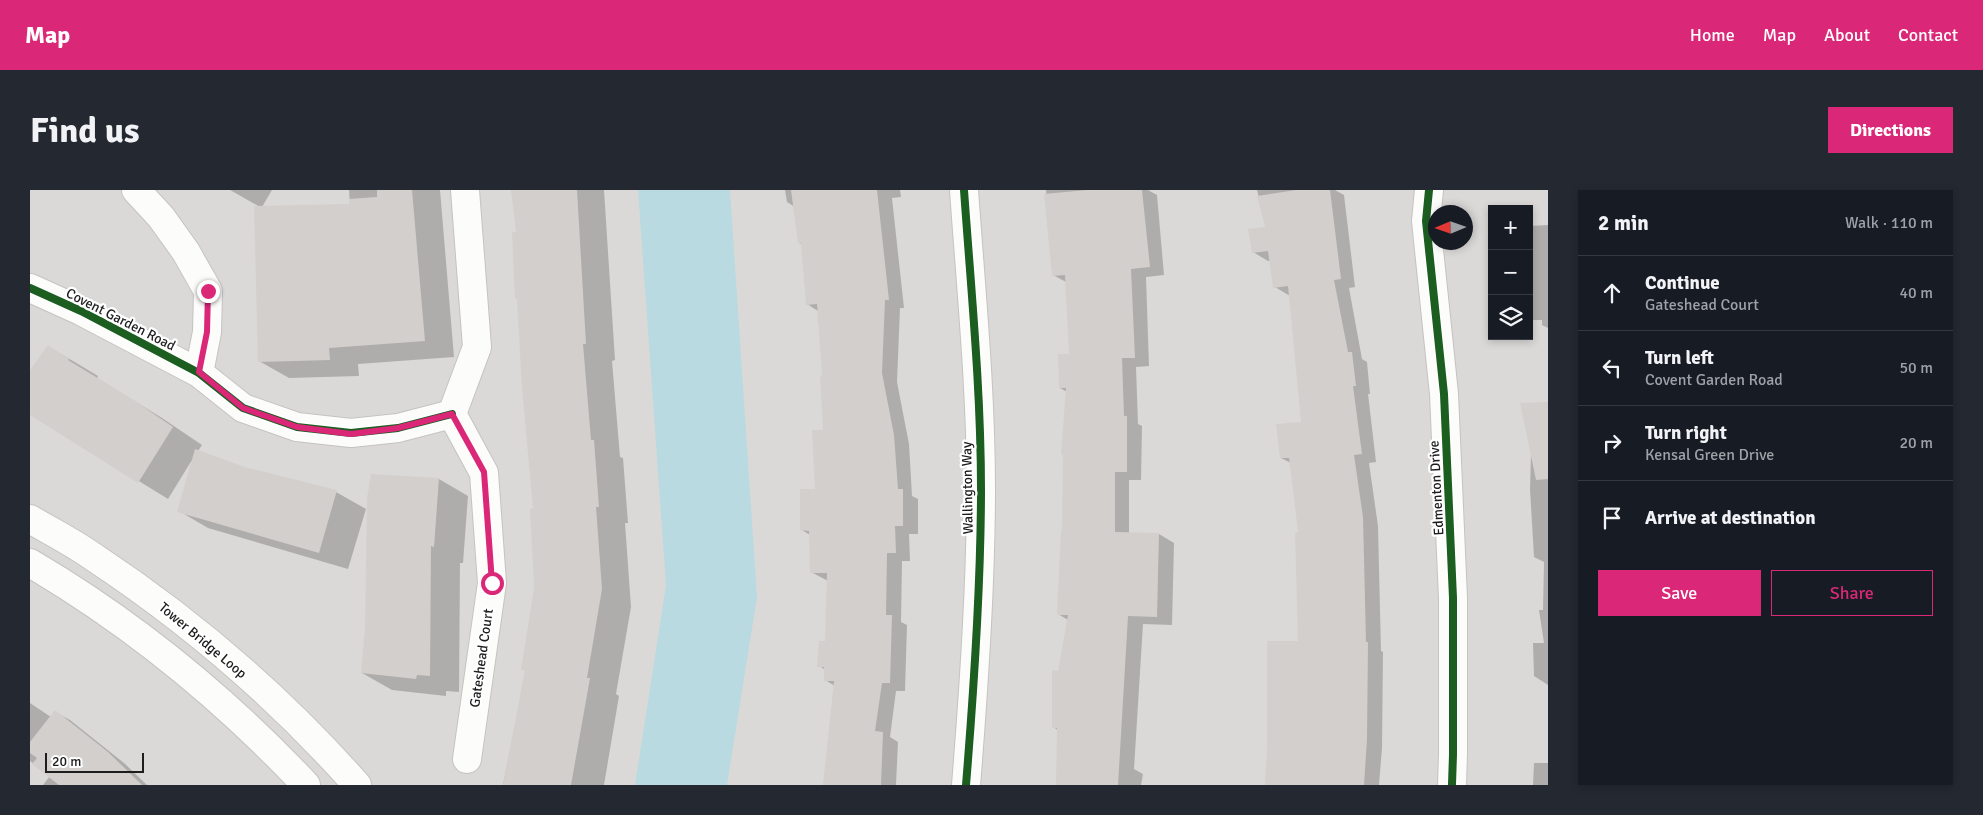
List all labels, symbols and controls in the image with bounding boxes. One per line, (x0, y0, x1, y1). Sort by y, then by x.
text: Map (25, 20, 70, 50)
text: Home (1690, 24, 1735, 46)
text: Map (1763, 24, 1796, 46)
text: About (1824, 24, 1870, 46)
text: Contact (1898, 24, 1958, 46)
button: Directions (1828, 107, 1953, 153)
text: Find us (30, 109, 140, 152)
north arrow (1428, 205, 1473, 250)
map controls (1488, 205, 1533, 340)
button: + (1488, 205, 1533, 250)
text: 2 min (1598, 210, 1649, 236)
text: Walk · 110 m (1845, 213, 1933, 233)
button: − (1488, 250, 1533, 295)
text: Continue (1645, 271, 1720, 295)
icon: ahead (1598, 279, 1626, 307)
route end (197, 280, 220, 303)
text: 40 m (1899, 283, 1933, 303)
street label: Covent Garden Road (63, 285, 178, 354)
button: layers (1488, 295, 1533, 340)
text: Gateshead Court (1645, 295, 1759, 315)
text: Turn left (1645, 346, 1714, 370)
icon: left (1598, 354, 1626, 382)
text: 50 m (1899, 358, 1933, 378)
text: Covent Garden Road (1645, 370, 1783, 390)
text: Turn right (1645, 421, 1727, 445)
icon: right (1598, 429, 1626, 457)
text: 20 m (1899, 433, 1933, 453)
street label: Edmenton Drive (1426, 440, 1447, 536)
street label: Wallington Way (958, 441, 977, 535)
text: Kensal Green Drive (1645, 445, 1774, 465)
icon: arrive (1598, 504, 1626, 532)
text: Arrive at destination (1645, 506, 1816, 530)
button: Save (1598, 570, 1761, 616)
button: Share (1771, 570, 1933, 616)
route start (481, 572, 504, 595)
street label: Tower Bridge Loop (155, 599, 250, 682)
street label: Gateshead Court (466, 607, 497, 709)
scale bar (45, 750, 144, 773)
text: 20 m (52, 753, 81, 770)

